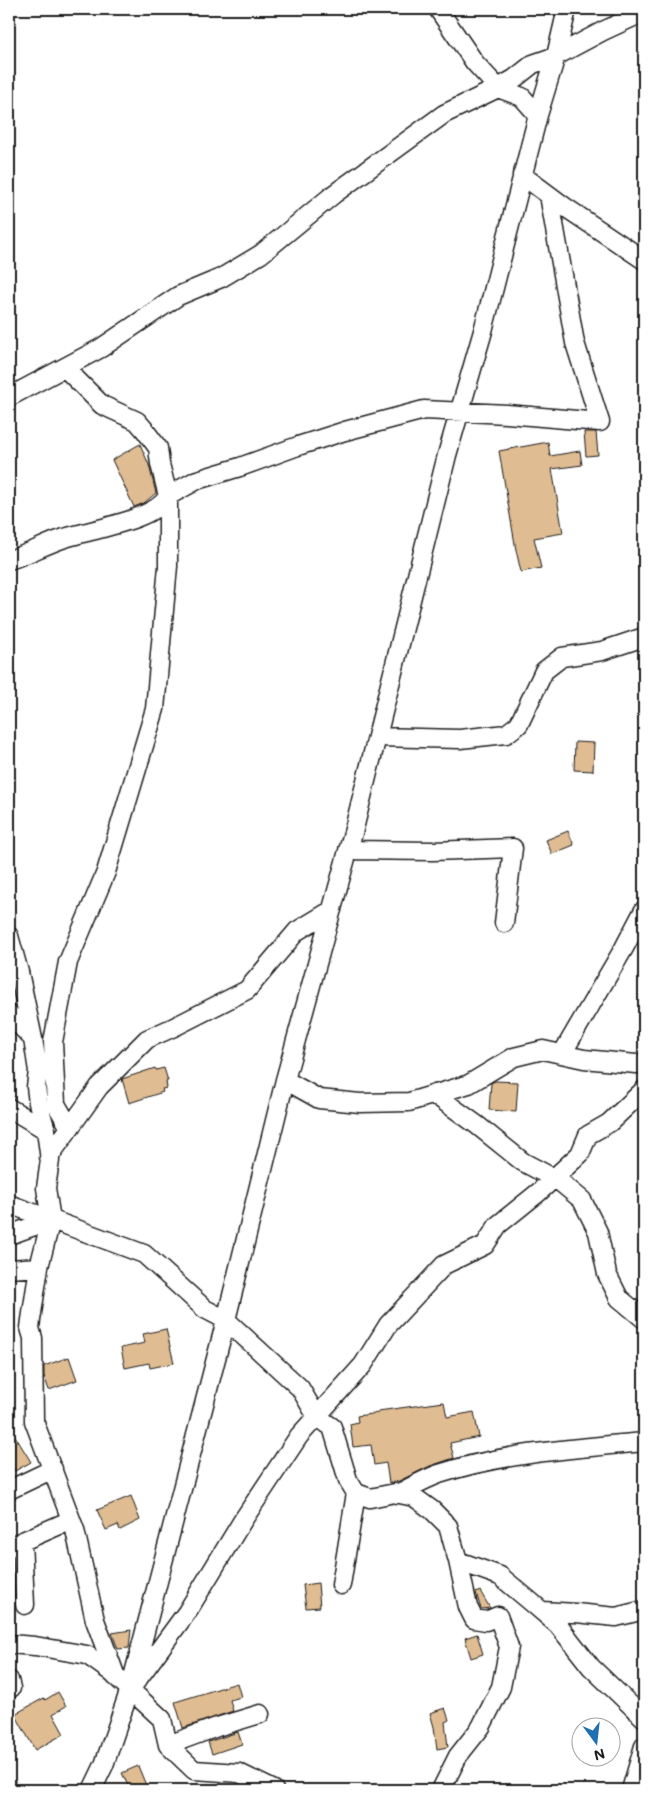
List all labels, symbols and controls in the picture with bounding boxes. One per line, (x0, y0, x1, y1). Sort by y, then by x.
north arrow (570, 1716, 620, 1766)
text: N (592, 1744, 607, 1766)

